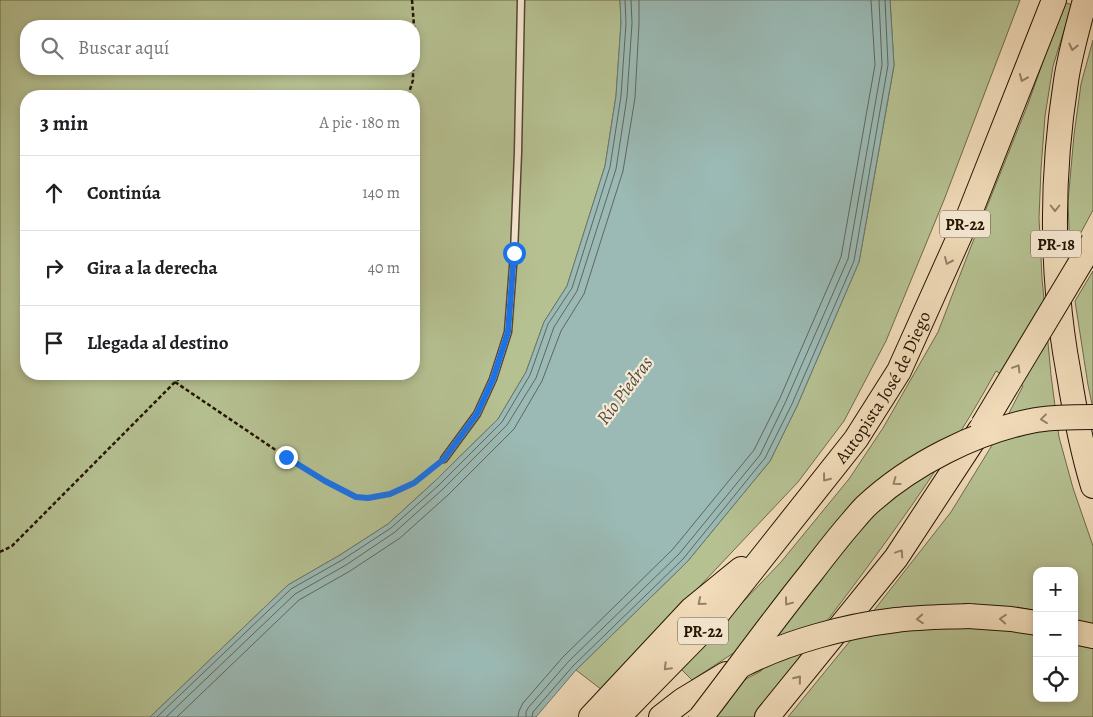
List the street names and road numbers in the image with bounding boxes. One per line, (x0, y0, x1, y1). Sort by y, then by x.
road number: PR-22 (940, 210, 990, 238)
road number: PR-18 (1031, 230, 1081, 258)
street label: Autopista José de Diego (829, 307, 936, 469)
road number: PR-22 (678, 618, 728, 644)

